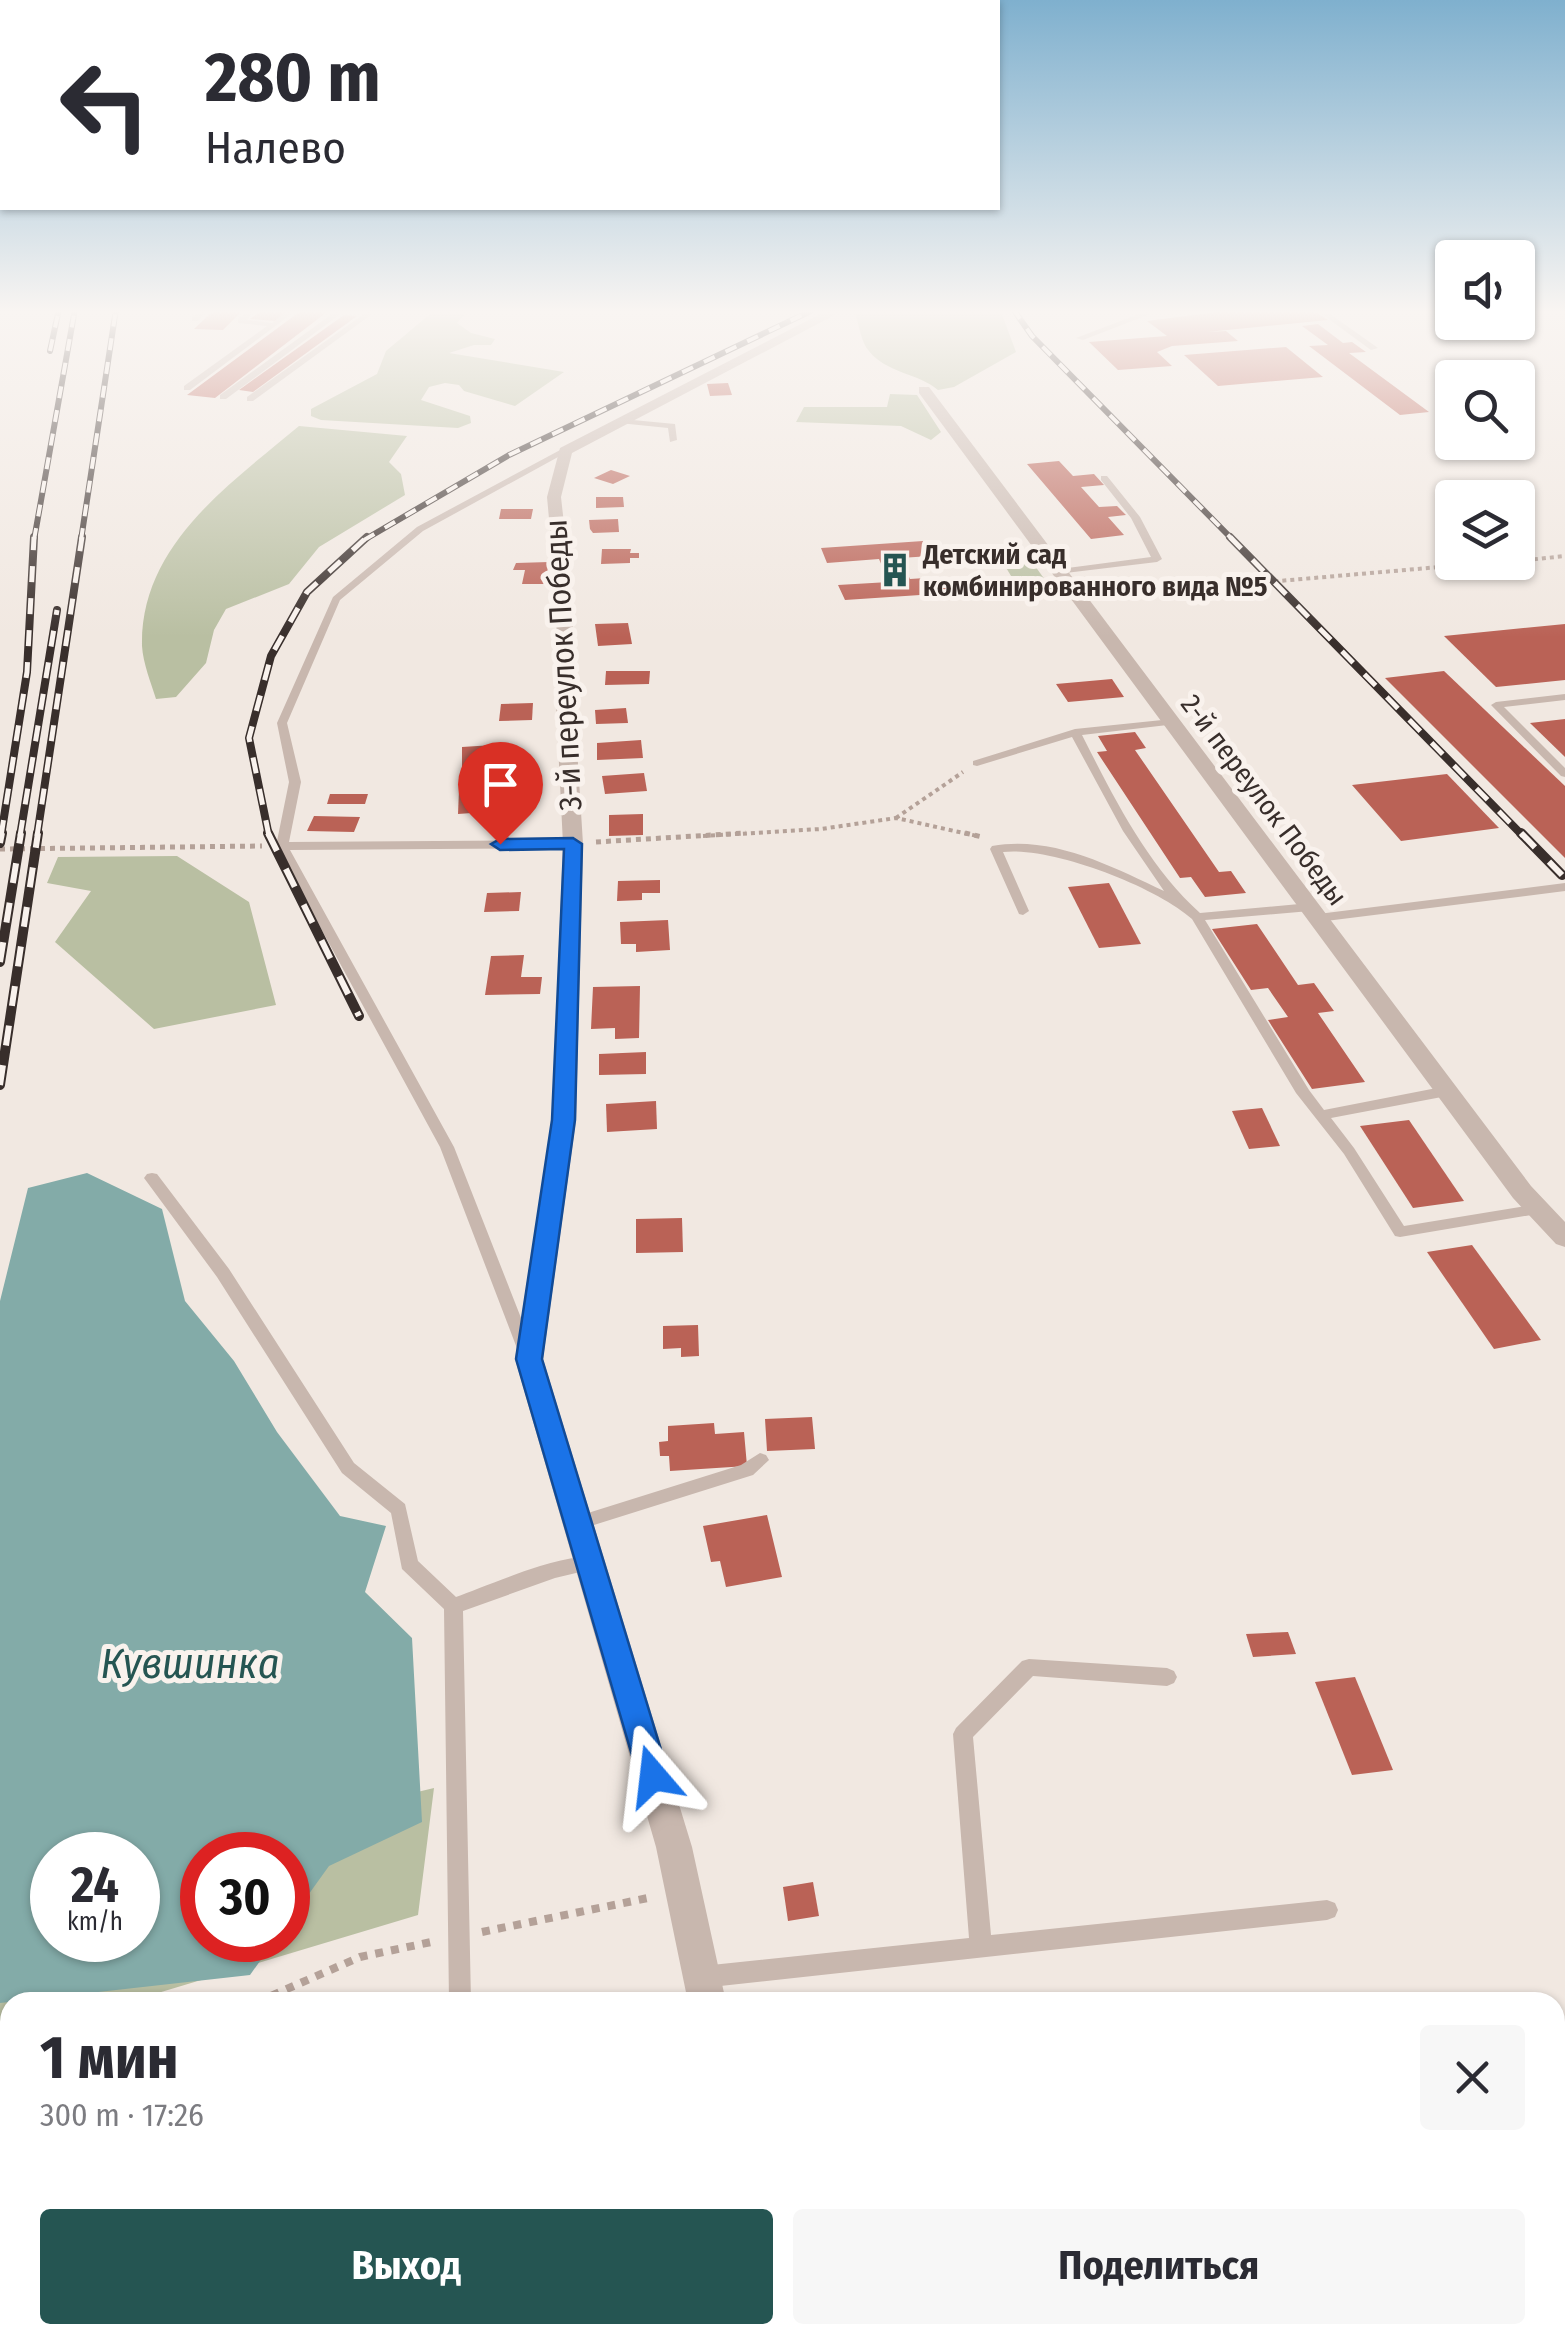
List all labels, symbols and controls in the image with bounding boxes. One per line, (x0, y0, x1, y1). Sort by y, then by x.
text: 280 m (205, 36, 381, 120)
icon: left (40, 40, 170, 170)
text: Налево (205, 121, 346, 175)
map controls (1435, 240, 1535, 580)
button: sound (1435, 240, 1535, 340)
button: search (1435, 360, 1535, 460)
button: layers (1435, 480, 1535, 580)
street label: 3-й переулок Победы (536, 518, 590, 812)
place label: Детский сад комбинированного вида №5 (922, 538, 1268, 603)
building icon: Детский сад комбинированного вида №5 (876, 551, 914, 589)
street label: 2-й переулок Победы (1174, 688, 1354, 912)
pin (458, 742, 543, 845)
icon: arrive (473, 757, 528, 812)
water label: Кувшинка (100, 1639, 280, 1689)
position arrow (601, 1724, 705, 1828)
speed limit sign: 30 (180, 1832, 310, 1962)
text: 24 (71, 1855, 119, 1915)
text: km/h (67, 1907, 123, 1937)
text: 1 мин (40, 2022, 179, 2094)
button: close (1420, 2025, 1525, 2130)
text: 300 m · 17:26 (40, 2096, 204, 2134)
button: Выход (40, 2209, 773, 2324)
button: Поделиться (793, 2209, 1525, 2324)

